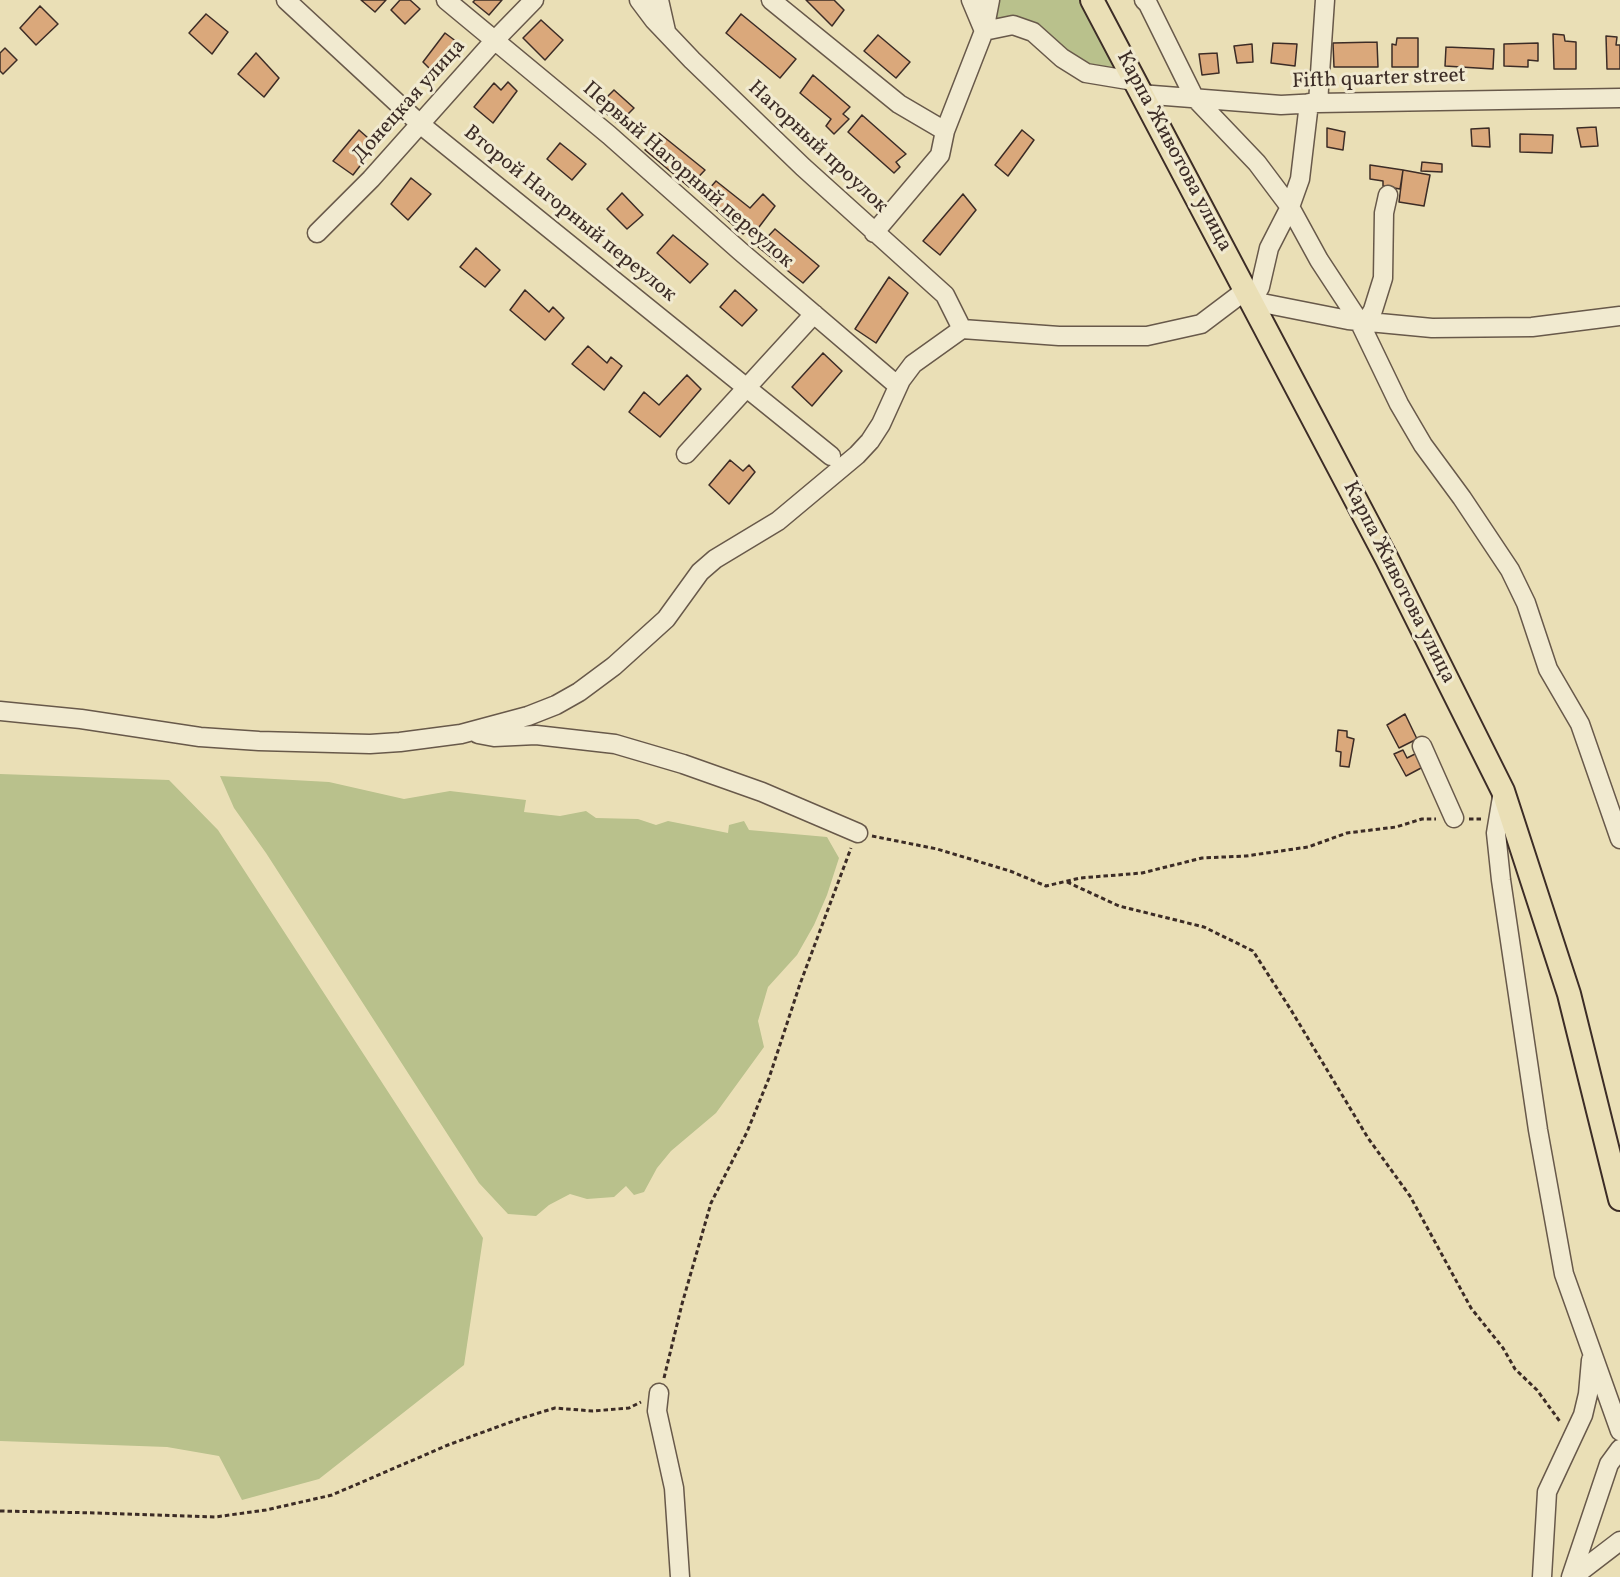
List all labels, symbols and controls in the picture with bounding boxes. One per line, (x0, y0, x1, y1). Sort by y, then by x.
street label: Донецкая улица (348, 35, 472, 169)
street label: Карпа Животова улица (1109, 47, 1237, 257)
street label: Fifth quarter street (1292, 64, 1466, 96)
street label: Нагорный проулок (742, 76, 892, 220)
street label: Первый Нагорный переулок (576, 77, 798, 275)
street label: Второй Нагорный переулок (457, 121, 681, 309)
street label: Карпа Животова улица (1336, 478, 1460, 688)

